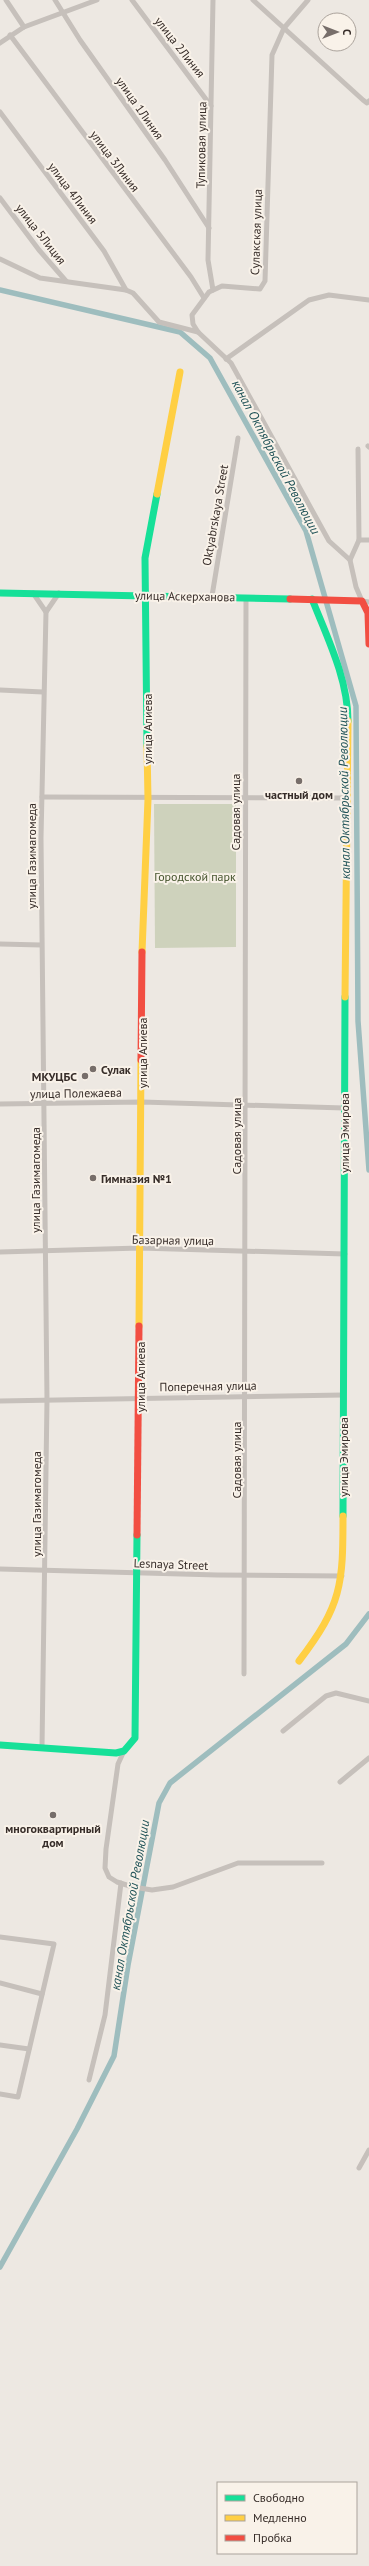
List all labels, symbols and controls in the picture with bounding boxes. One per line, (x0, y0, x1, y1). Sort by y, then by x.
north arrow (317, 12, 357, 52)
street label: улица 2Линия (152, 14, 208, 80)
text: С (340, 29, 354, 35)
street label: улица 1Линия (113, 74, 167, 142)
street label: Тупиковая улица (193, 101, 209, 189)
street label: улица 3Линия (87, 127, 143, 195)
street label: улица 4Линия (45, 159, 101, 227)
street label: Сулакская улица (247, 189, 265, 275)
street label: улица 5Лиция (13, 201, 69, 267)
water label: канал Октябрьской Революции (228, 377, 324, 537)
street label: Oktyabrskaya Street (199, 463, 231, 567)
street label: улица Аскерханова (135, 588, 235, 604)
street label: улица Алиева (140, 693, 155, 764)
water label: канал Октябрьской Революции (334, 706, 354, 879)
street label: Садовая улица (228, 773, 243, 851)
marker: частный дом (294, 776, 304, 786)
place label: частный дом (265, 787, 333, 802)
street label: улица Газимагомеда (24, 803, 39, 909)
park label: Городской парк (154, 869, 236, 884)
street label: улица Алиева (135, 1017, 150, 1088)
place label: Сулак (101, 1062, 131, 1077)
marker: Сулак (88, 1064, 98, 1074)
place label: МКУЦБС (32, 1069, 77, 1084)
marker: МКУЦБС (80, 1071, 90, 1081)
street label: улица Полежаева (30, 1085, 122, 1101)
street label: улица Эмирова (337, 1093, 352, 1173)
street label: Садовая улица (229, 1097, 244, 1175)
street label: улица Газимагомеда (28, 1127, 43, 1233)
place label: Гимназия №1 (101, 1171, 172, 1186)
marker: Гимназия №1 (88, 1173, 98, 1183)
street label: Базарная улица (132, 1232, 214, 1248)
street label: улица Алиева (133, 1341, 148, 1412)
street label: Поперечная улица (159, 1378, 257, 1394)
street label: улица Эмирова (336, 1417, 351, 1497)
street label: Садовая улица (229, 1421, 244, 1499)
street label: улица Газимагомеда (29, 1451, 44, 1557)
street label: Lesnaya Street (133, 1555, 209, 1573)
marker: многоквартирный дом (48, 1810, 58, 1820)
water label: канал Октябрьской Революции (107, 1818, 153, 1991)
place label: многоквартирный дом (5, 1821, 101, 1850)
legend (217, 2482, 357, 2554)
text: Свободно (253, 2490, 304, 2505)
text: Медленно (253, 2510, 307, 2525)
text: Пробка (253, 2530, 292, 2545)

